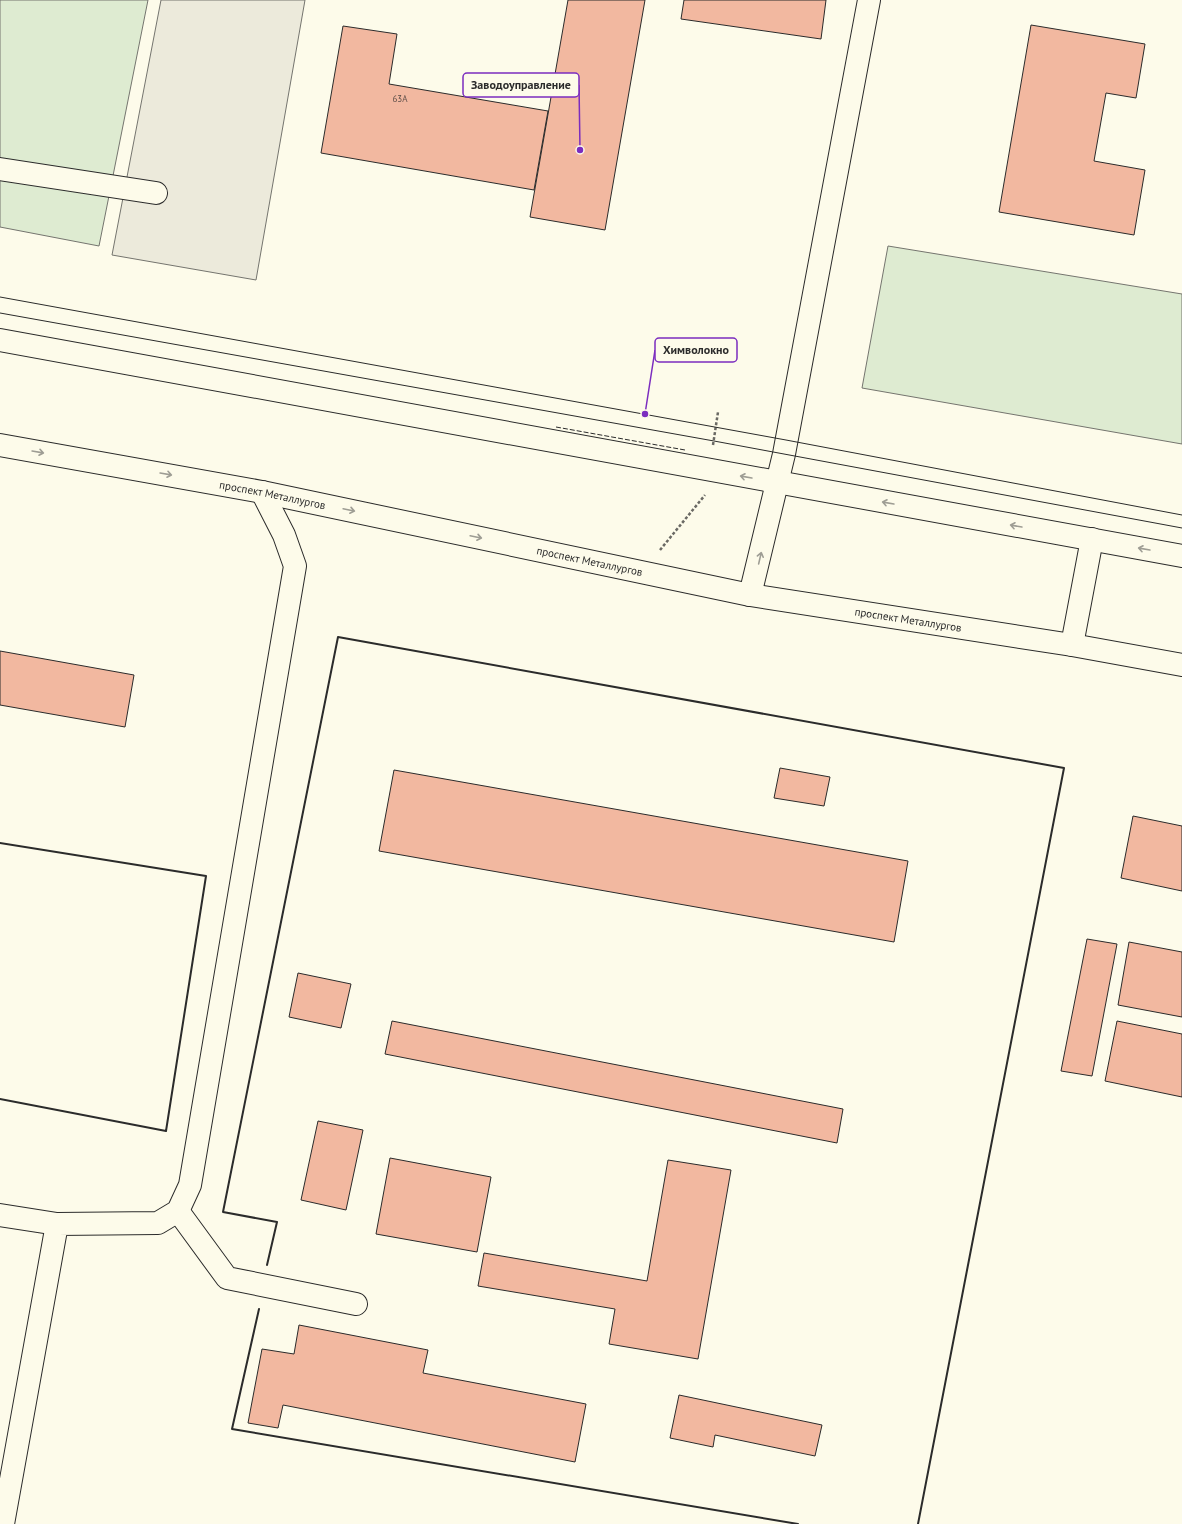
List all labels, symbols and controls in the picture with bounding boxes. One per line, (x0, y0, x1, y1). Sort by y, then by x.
callout: Заводоуправление (463, 73, 579, 97)
text: Заводоуправление (471, 77, 571, 92)
house number: 63А (392, 93, 408, 104)
callout: Химволокно (655, 338, 737, 362)
text: Химволокно (663, 342, 730, 357)
one-way arrow (32, 448, 45, 456)
one-way arrow (159, 471, 172, 479)
one-way arrow (740, 473, 753, 481)
street label: проспект Металлургов (218, 477, 327, 512)
one-way arrow (882, 499, 895, 507)
one-way arrow (342, 506, 355, 514)
one-way arrow (1010, 521, 1023, 529)
one-way arrow (469, 534, 482, 542)
street label: проспект Металлургов (535, 543, 644, 579)
one-way arrow (1138, 545, 1151, 553)
one-way arrow (756, 551, 764, 564)
street label: проспект Металлургов (854, 604, 963, 635)

